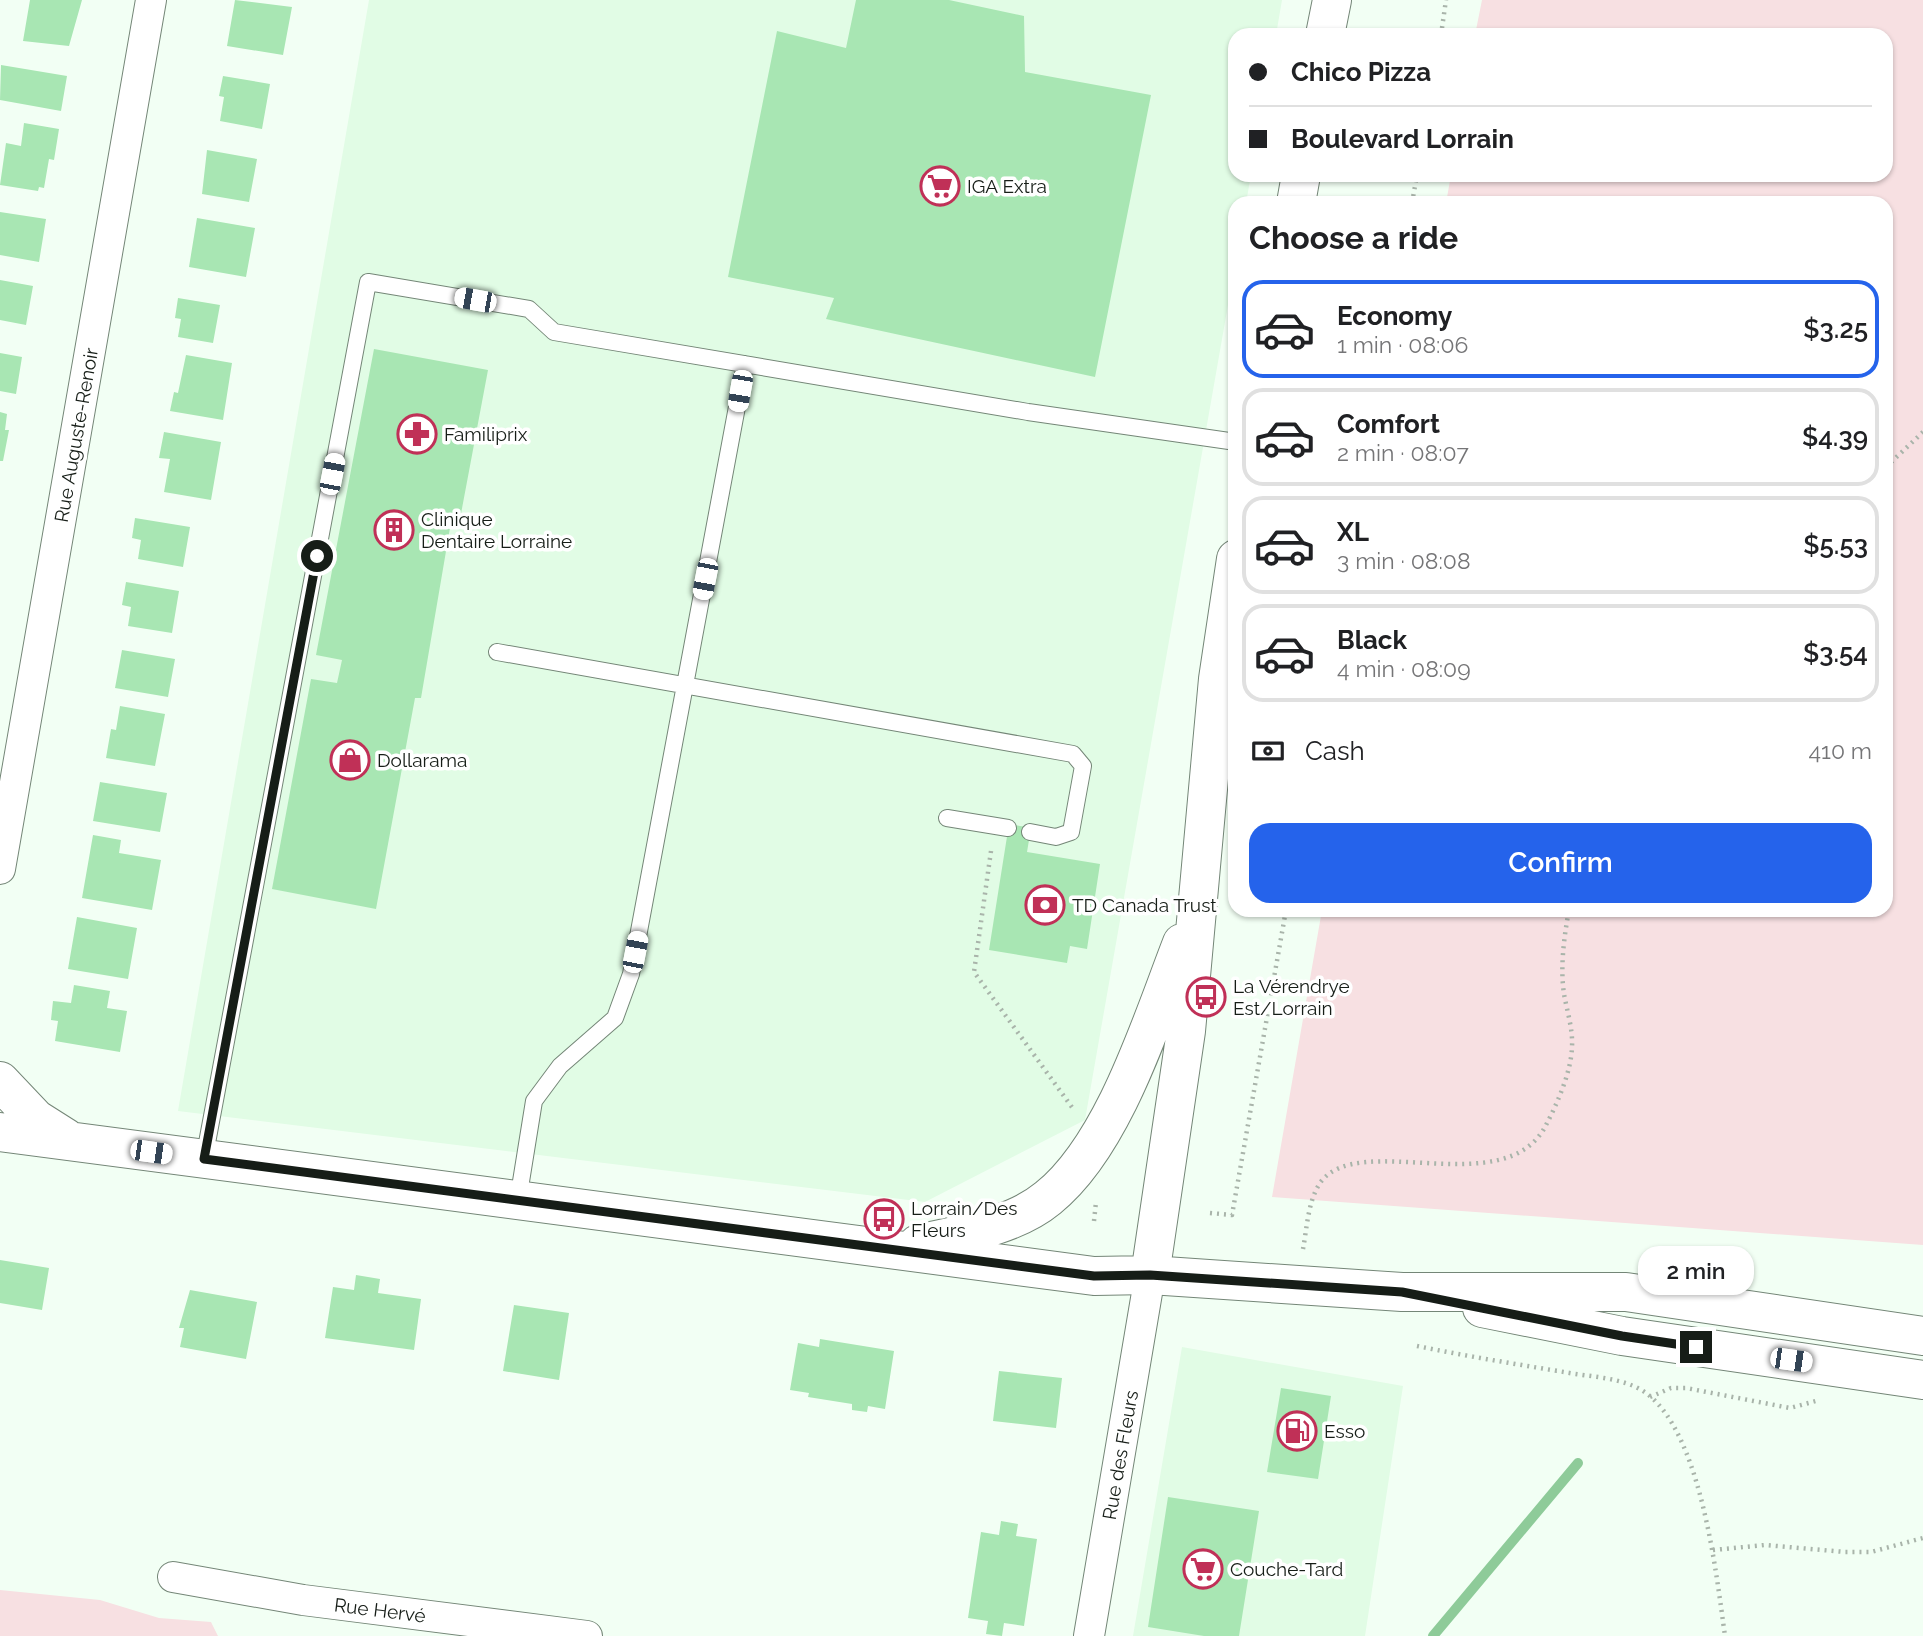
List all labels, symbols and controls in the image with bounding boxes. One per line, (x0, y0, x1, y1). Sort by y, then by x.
text: Chico Pizza (1291, 57, 1431, 87)
text: Boulevard Lorrain (1291, 124, 1514, 154)
supermarket icon: IGA Extra (919, 165, 961, 207)
place label: IGA Extra (967, 175, 1047, 197)
text: Choose a ride (1249, 219, 1458, 256)
car (453, 286, 498, 314)
icon: car (1253, 298, 1316, 361)
text: Economy (1337, 301, 1452, 331)
text: $3.25 (1803, 314, 1868, 344)
text: 1 min · 08:06 (1337, 331, 1468, 358)
street label: Rue Auguste-Renoir (50, 346, 102, 524)
car (727, 368, 754, 414)
icon: car (1253, 406, 1316, 469)
text: Comfort (1337, 409, 1440, 439)
pharmacy icon: Familiprix (396, 413, 438, 455)
text: $4.39 (1802, 422, 1868, 452)
place label: Familiprix (444, 423, 528, 445)
text: 2 min · 08:07 (1337, 439, 1469, 466)
car (318, 451, 347, 497)
place label: Clinique Dentaire Lorraine (421, 508, 572, 552)
building icon: Clinique Dentaire Lorraine (373, 509, 415, 551)
icon: car (1253, 514, 1316, 577)
text: XL (1337, 517, 1369, 547)
text: $5.53 (1803, 530, 1868, 560)
route start (301, 540, 333, 572)
text: 3 min · 08:08 (1337, 547, 1471, 574)
car (691, 556, 720, 602)
icon: car (1253, 622, 1316, 685)
text: Black (1337, 625, 1407, 655)
text: $3.54 (1803, 638, 1868, 668)
text: 4 min · 08:09 (1337, 655, 1471, 682)
icon: cash (1249, 732, 1287, 770)
text: Cash (1305, 736, 1365, 766)
text: 410 m (1809, 737, 1872, 764)
shop icon: Dollarama (329, 739, 371, 781)
place label: Dollarama (377, 749, 467, 771)
button: Confirm (1249, 823, 1872, 903)
bank icon: TD Canada Trust (1024, 884, 1066, 926)
place label: TD Canada Trust (1072, 894, 1217, 916)
car (621, 929, 650, 975)
place label: La Vérendrye Est/Lorrain (1233, 975, 1350, 1019)
bus stop icon: La Vérendrye Est/Lorrain (1185, 976, 1227, 1018)
car (129, 1139, 174, 1165)
place label: Lorrain/Des Fleurs (911, 1197, 1017, 1241)
bus stop icon: Lorrain/Des Fleurs (863, 1198, 905, 1240)
callout: 2 min (1638, 1246, 1754, 1294)
text: 2 min (1667, 1257, 1725, 1284)
route end (1680, 1331, 1712, 1363)
car (1769, 1347, 1814, 1373)
street label: Rue des Fleurs (1098, 1388, 1142, 1522)
fuel station icon: Esso (1276, 1410, 1318, 1452)
place label: Esso (1324, 1420, 1365, 1442)
supermarket icon: Couche-Tard (1182, 1548, 1224, 1590)
place label: Couche-Tard (1230, 1558, 1343, 1580)
street label: Rue Hervé (333, 1593, 427, 1627)

